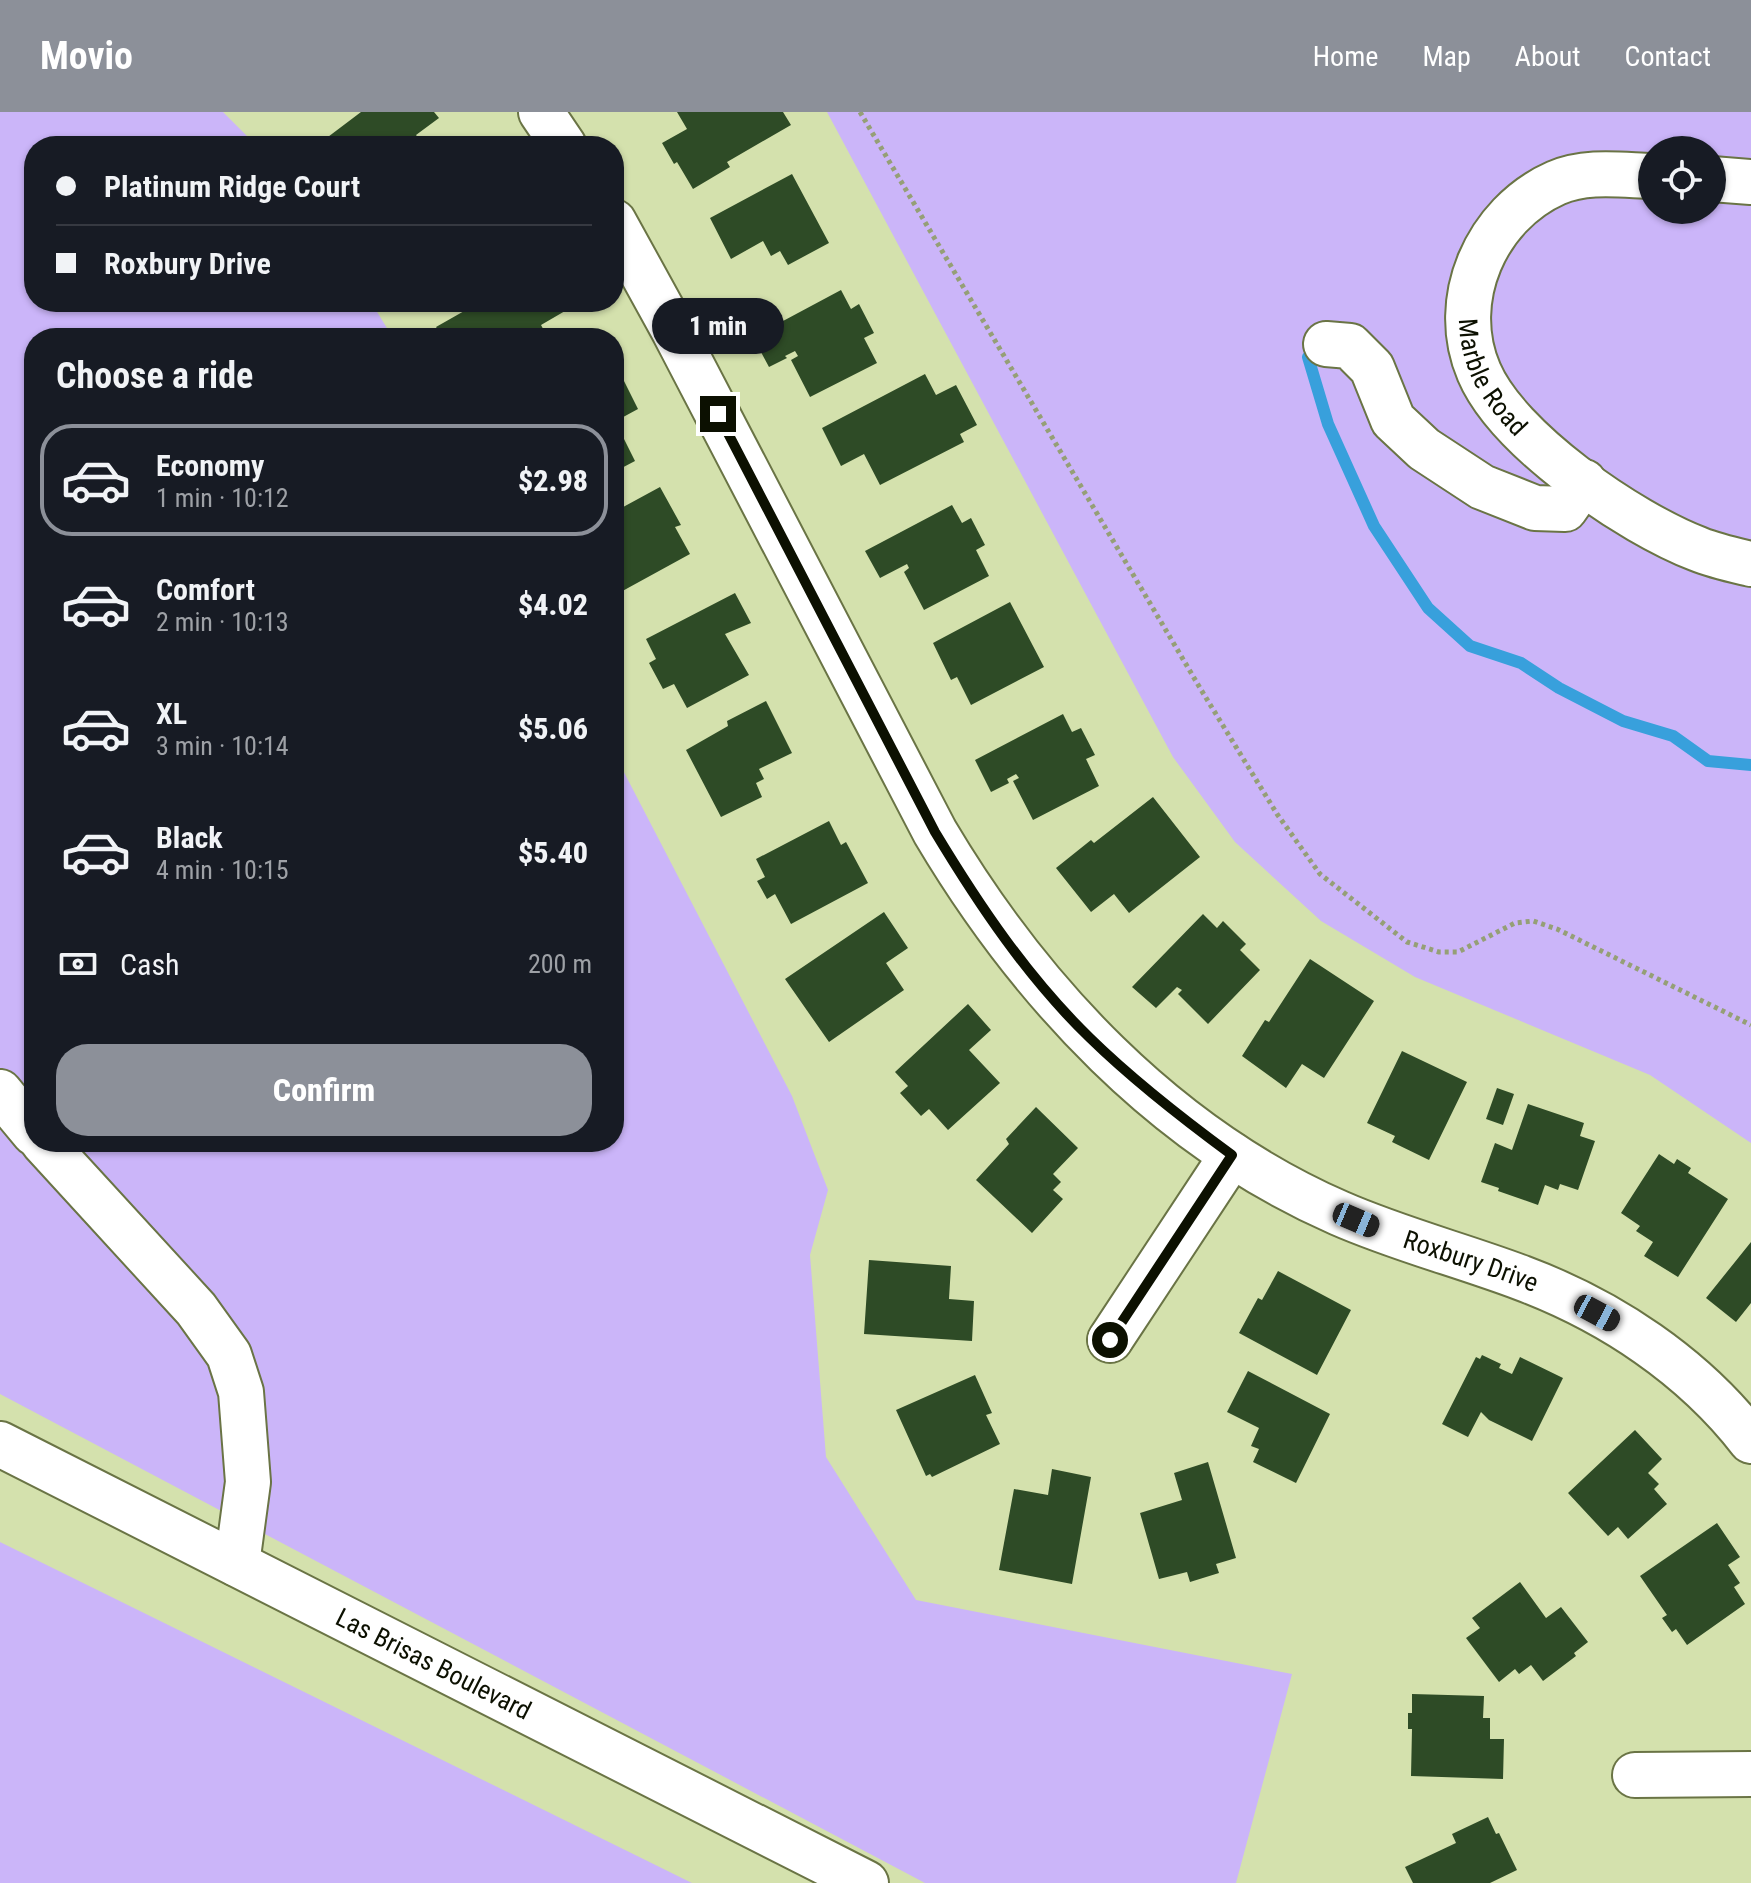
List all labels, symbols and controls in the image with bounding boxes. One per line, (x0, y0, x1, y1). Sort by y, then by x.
text: Movio (40, 34, 133, 78)
text: Home (1313, 40, 1378, 73)
text: Map (1422, 40, 1471, 73)
text: About (1515, 40, 1581, 73)
text: Contact (1625, 40, 1711, 73)
map controls (1638, 136, 1726, 224)
button: locate (1638, 136, 1726, 224)
text: Platinum Ridge Court (104, 169, 360, 204)
text: Roxbury Drive (104, 246, 271, 281)
callout: 1 min (652, 298, 784, 354)
text: 1 min (689, 311, 747, 341)
street label: Marble Road (1453, 317, 1533, 442)
text: Choose a ride (56, 355, 253, 397)
route end (700, 396, 736, 432)
icon: car (60, 444, 132, 516)
text: Economy (156, 448, 264, 483)
text: $2.98 (518, 463, 588, 498)
text: 1 min · 10:12 (156, 483, 289, 513)
icon: car (60, 568, 132, 640)
text: Comfort (156, 572, 255, 607)
text: $4.02 (518, 587, 588, 622)
text: 2 min · 10:13 (156, 607, 289, 637)
icon: car (60, 692, 132, 764)
text: XL (156, 696, 187, 731)
text: $5.06 (518, 711, 588, 746)
text: 3 min · 10:14 (156, 731, 289, 761)
icon: car (60, 816, 132, 888)
text: Black (156, 820, 223, 855)
text: $5.40 (518, 835, 588, 870)
text: 4 min · 10:15 (156, 855, 289, 885)
icon: cash (56, 942, 100, 986)
text: Cash (120, 947, 180, 982)
text: 200 m (528, 949, 592, 979)
button: Confirm (56, 1044, 592, 1136)
car (1329, 1200, 1383, 1240)
street label: Roxbury Drive (1400, 1224, 1543, 1298)
car (1570, 1291, 1624, 1335)
route start (1092, 1322, 1128, 1358)
street label: Las Brisas Boulevard (331, 1602, 536, 1726)

